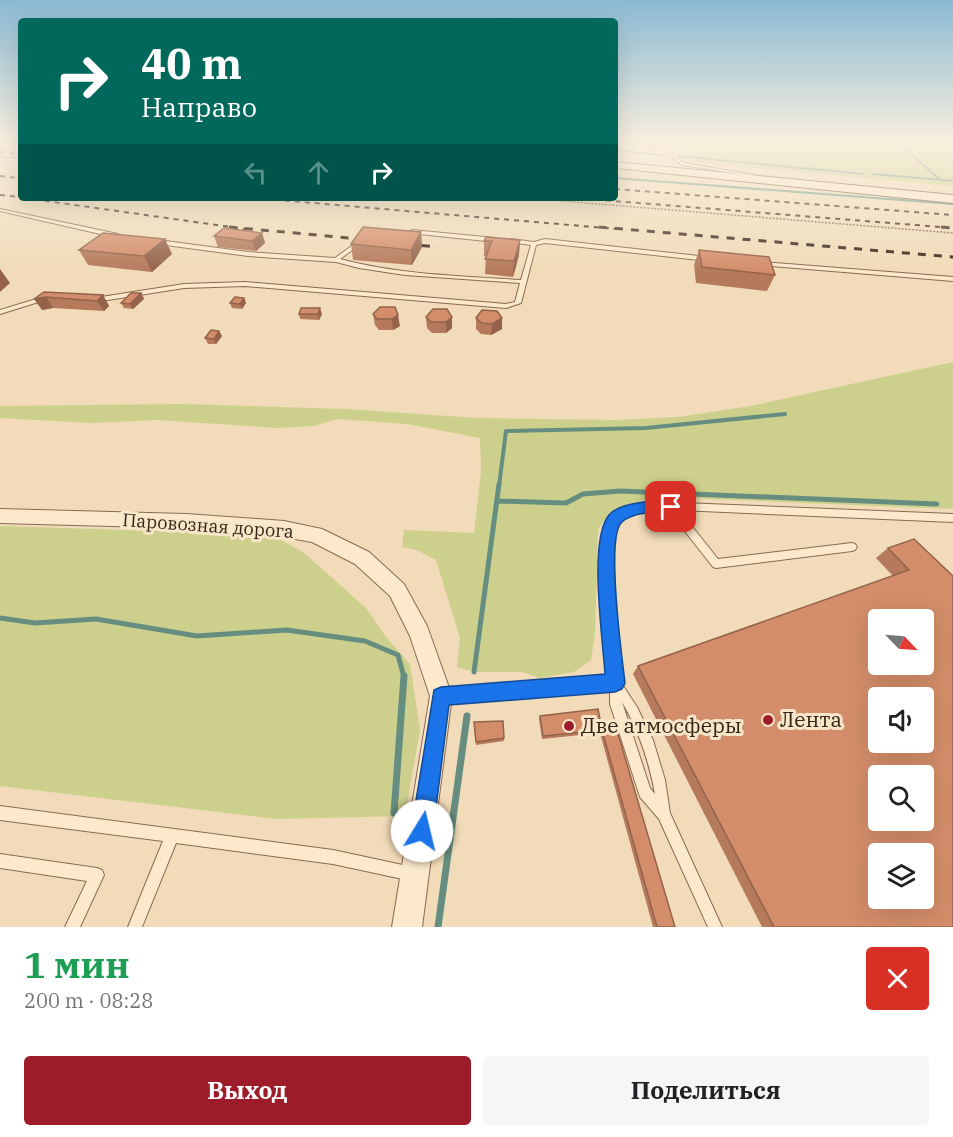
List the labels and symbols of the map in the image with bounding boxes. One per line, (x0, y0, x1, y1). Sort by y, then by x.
pin (645, 481, 696, 532)
street label: Паровозная дорога (122, 508, 295, 543)
north arrow (868, 609, 934, 675)
place label: Лента (780, 705, 842, 733)
place label: Две атмосферы (581, 711, 742, 739)
marker: Лента (761, 713, 775, 727)
marker: Две атмосферы (562, 719, 576, 733)
position arrow (390, 799, 454, 863)

